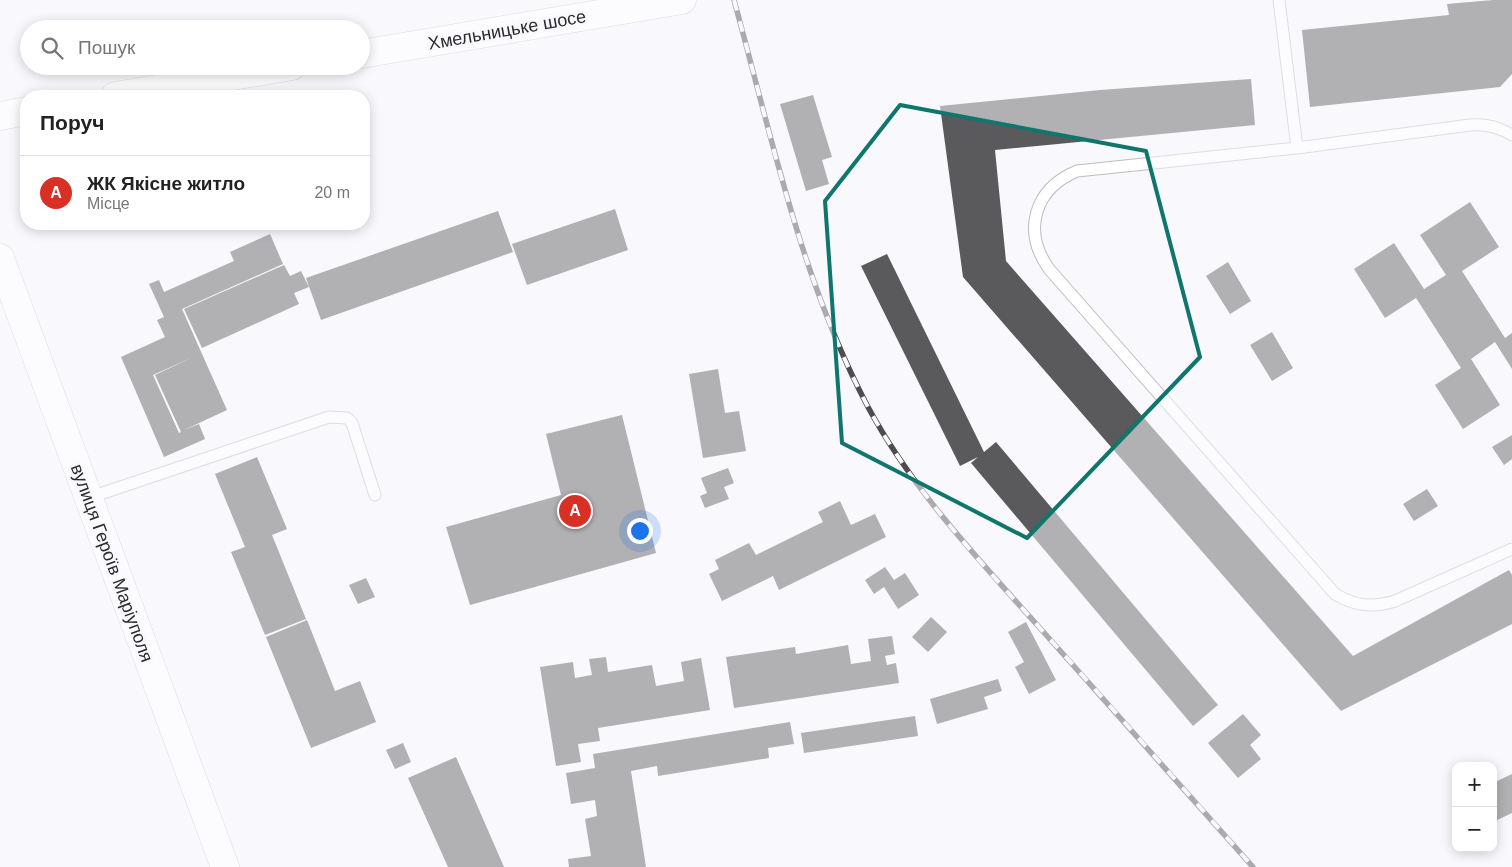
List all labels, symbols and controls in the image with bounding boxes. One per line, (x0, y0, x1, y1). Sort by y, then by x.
street label: Хмельницьке шосе (427, 6, 587, 54)
search box (20, 20, 370, 75)
icon: search (38, 34, 66, 62)
text: Пошук (78, 37, 135, 58)
text: Поруч (40, 111, 104, 134)
text: ЖК Якісне житло (87, 173, 245, 194)
text: A (50, 184, 62, 201)
text: 20 m (314, 184, 350, 201)
text: Місце (87, 195, 130, 212)
street label: вулиця Героїв Маріуполя (67, 461, 157, 665)
pin: A (559, 492, 591, 530)
your location (627, 518, 653, 544)
map controls (1452, 762, 1497, 852)
button: + (1452, 762, 1497, 807)
button: − (1452, 807, 1497, 852)

